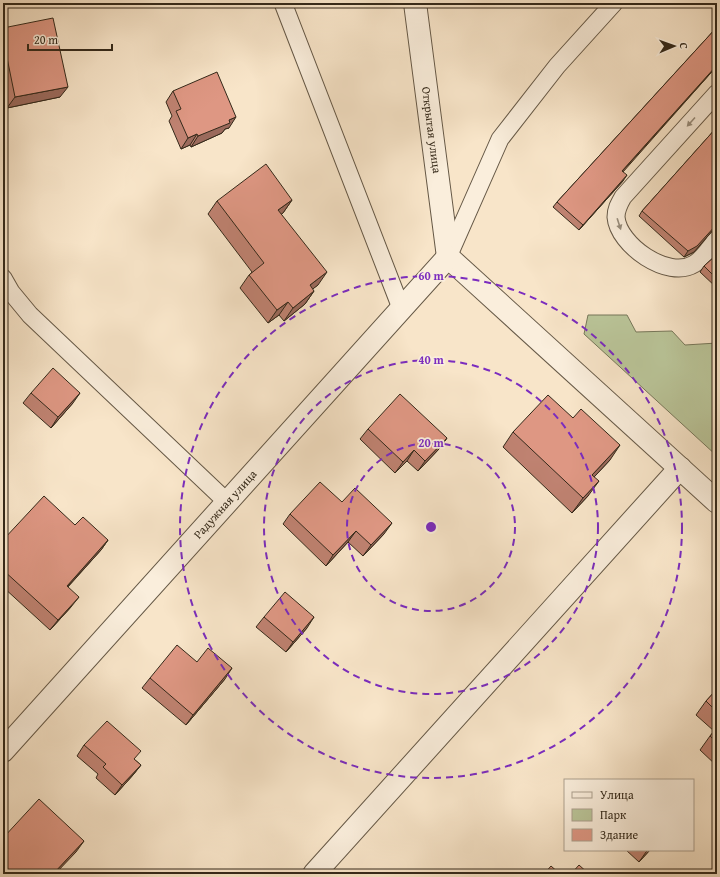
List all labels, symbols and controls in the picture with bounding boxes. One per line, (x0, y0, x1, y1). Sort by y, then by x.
scale bar (28, 26, 112, 52)
north arrow (654, 26, 694, 66)
text: 20 m (34, 31, 58, 48)
text: С (676, 42, 692, 49)
street label: Открытая улица (418, 86, 446, 174)
one-way arrow (686, 117, 696, 127)
one-way arrow (616, 218, 622, 230)
text: 60 m (418, 267, 444, 284)
text: 40 m (418, 351, 444, 368)
text: 20 m (418, 434, 444, 451)
street label: Радужная улица (189, 466, 261, 542)
centre of rings (424, 520, 438, 534)
legend (564, 779, 694, 851)
text: Улица (600, 786, 634, 803)
text: Парк (600, 806, 627, 823)
text: Здание (600, 826, 639, 843)

